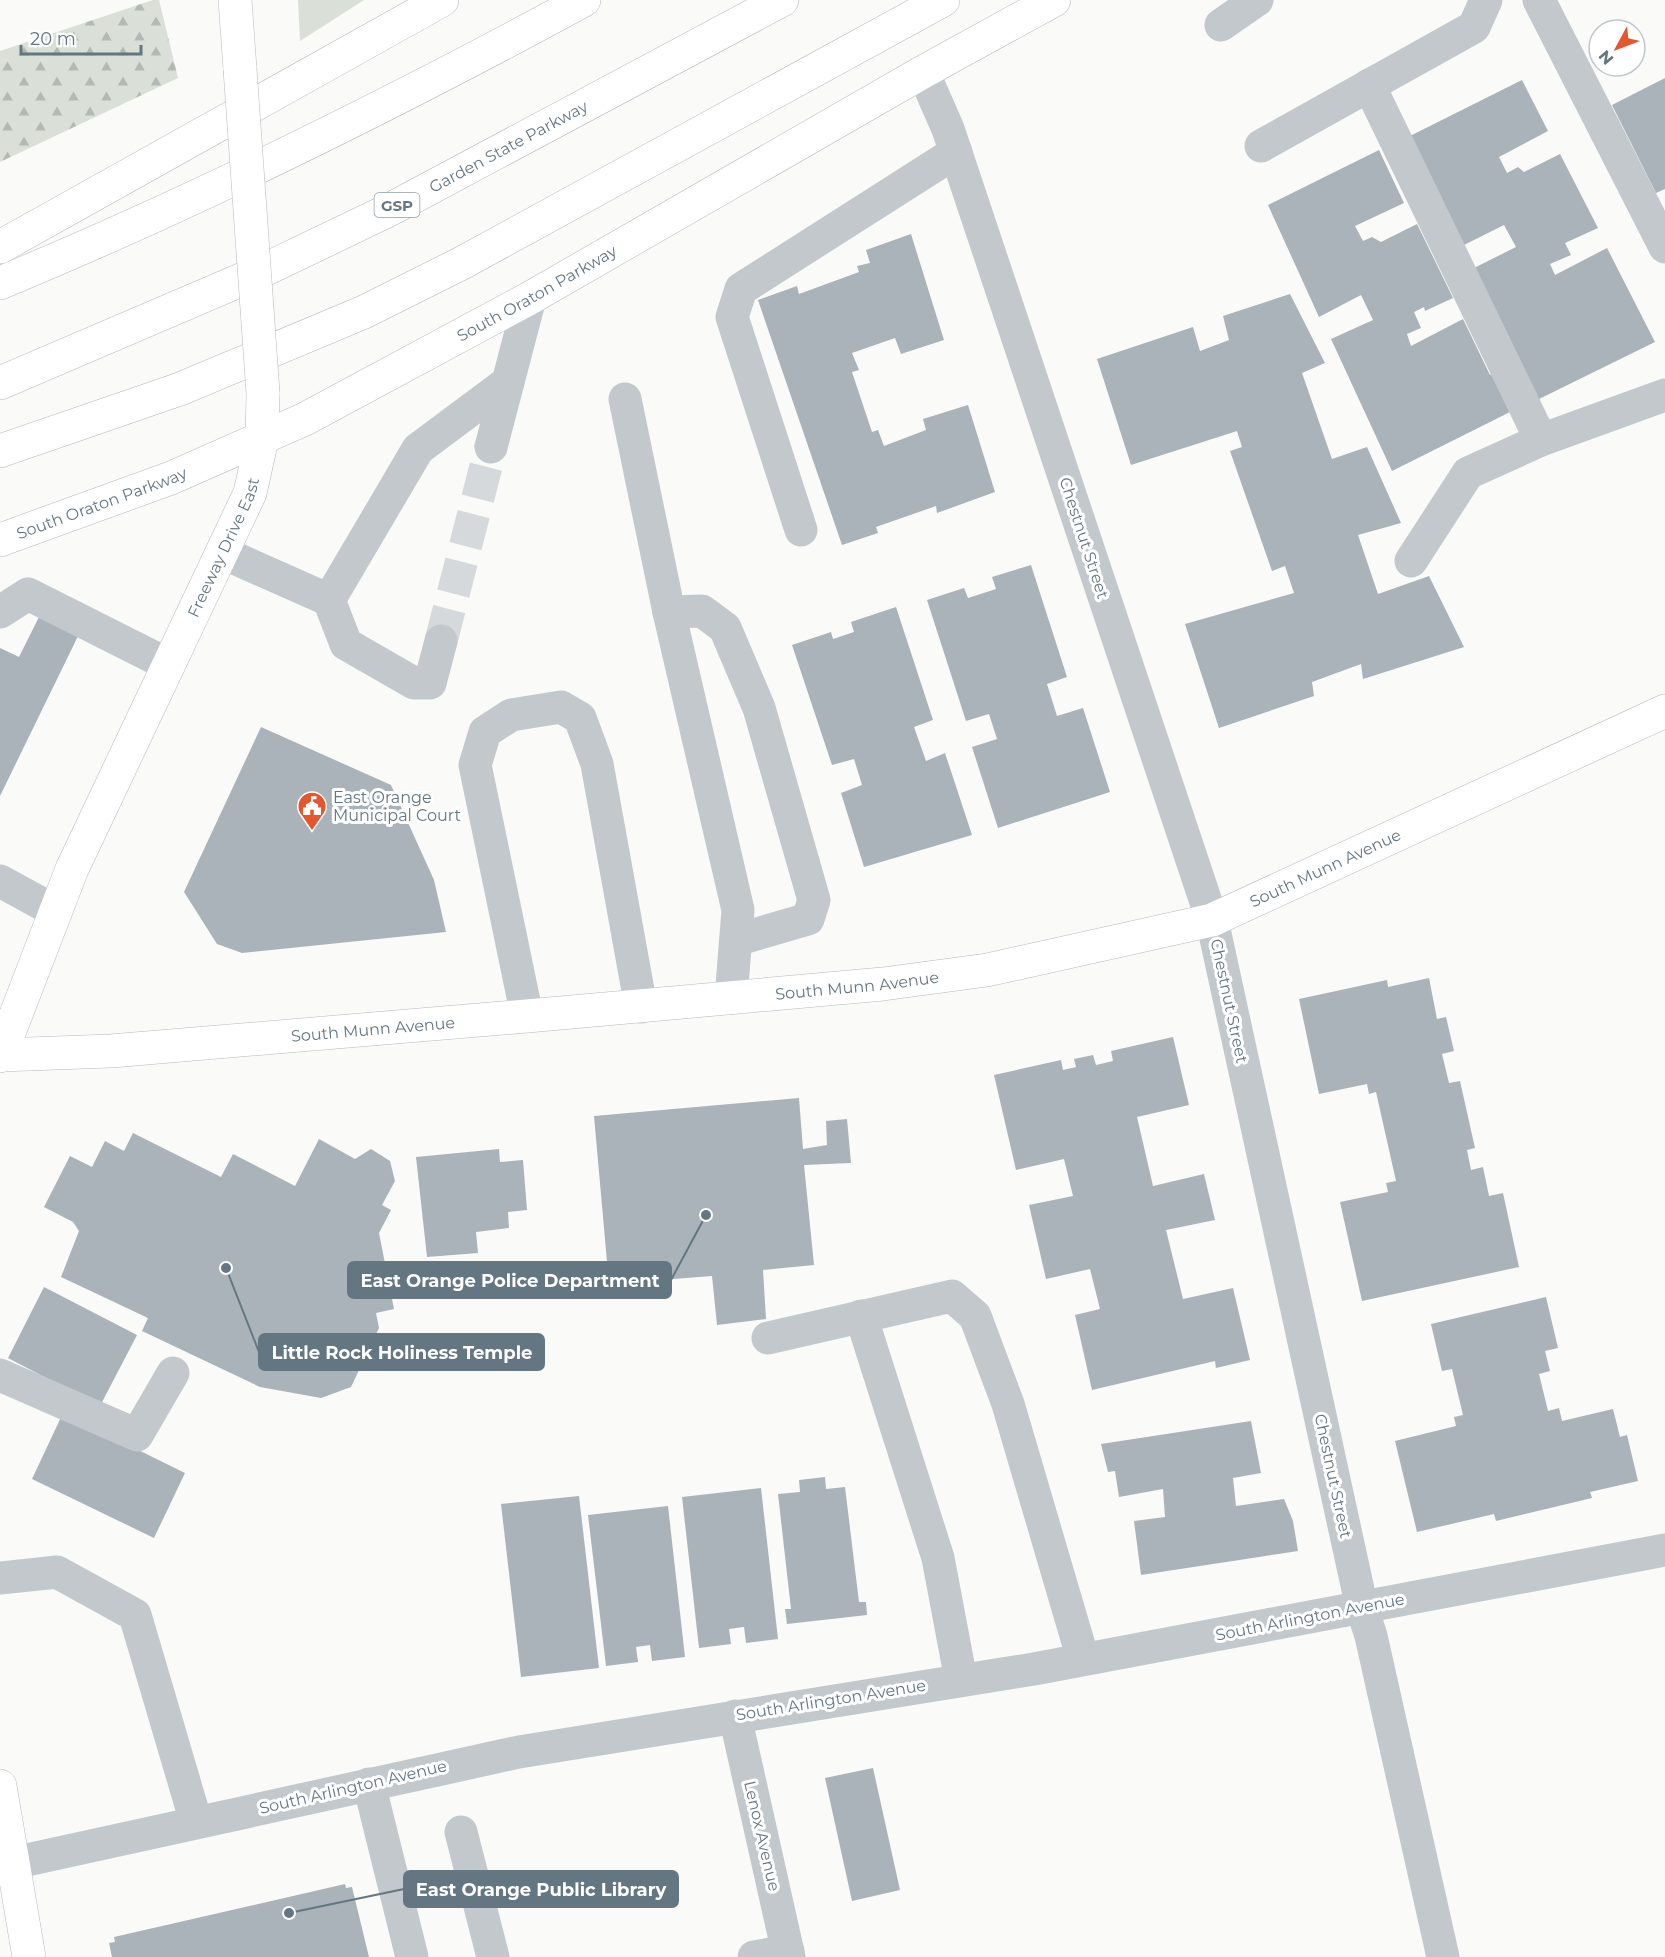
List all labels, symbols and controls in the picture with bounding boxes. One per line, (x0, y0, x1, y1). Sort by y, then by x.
scale bar (21, 18, 141, 56)
north arrow (1587, 18, 1647, 78)
text: 20 m (30, 28, 76, 50)
text: N (1595, 46, 1617, 69)
street label: Garden State Parkway (426, 96, 591, 196)
road number: GSP (374, 193, 420, 217)
street label: South Oraton Parkway (454, 241, 620, 345)
street label: South Oraton Parkway (14, 463, 190, 543)
street label: Freeway Drive East (183, 475, 263, 620)
street label: Chestnut Street (1055, 475, 1113, 602)
place label: East Orange Municipal Court (333, 788, 461, 825)
public building icon: East Orange Municipal Court (296, 790, 328, 832)
street label: South Munn Avenue (1246, 825, 1404, 911)
street label: Chestnut Street (1207, 937, 1252, 1065)
street label: South Munn Avenue (774, 967, 940, 1003)
street label: South Munn Avenue (290, 1013, 456, 1045)
callout: East Orange Police Department (348, 1262, 671, 1298)
text: East Orange Police Department (360, 1270, 660, 1292)
callout: Little Rock Holiness Temple (259, 1334, 544, 1370)
text: Little Rock Holiness Temple (272, 1342, 532, 1364)
street label: Chestnut Street (1311, 1412, 1356, 1540)
street label: South Arlington Avenue (1214, 1589, 1406, 1645)
street label: South Arlington Avenue (735, 1676, 927, 1724)
street label: South Arlington Avenue (257, 1756, 449, 1818)
street label: Lenox Avenue (740, 1779, 784, 1893)
callout: East Orange Public Library (404, 1871, 678, 1907)
text: East Orange Public Library (416, 1879, 666, 1901)

